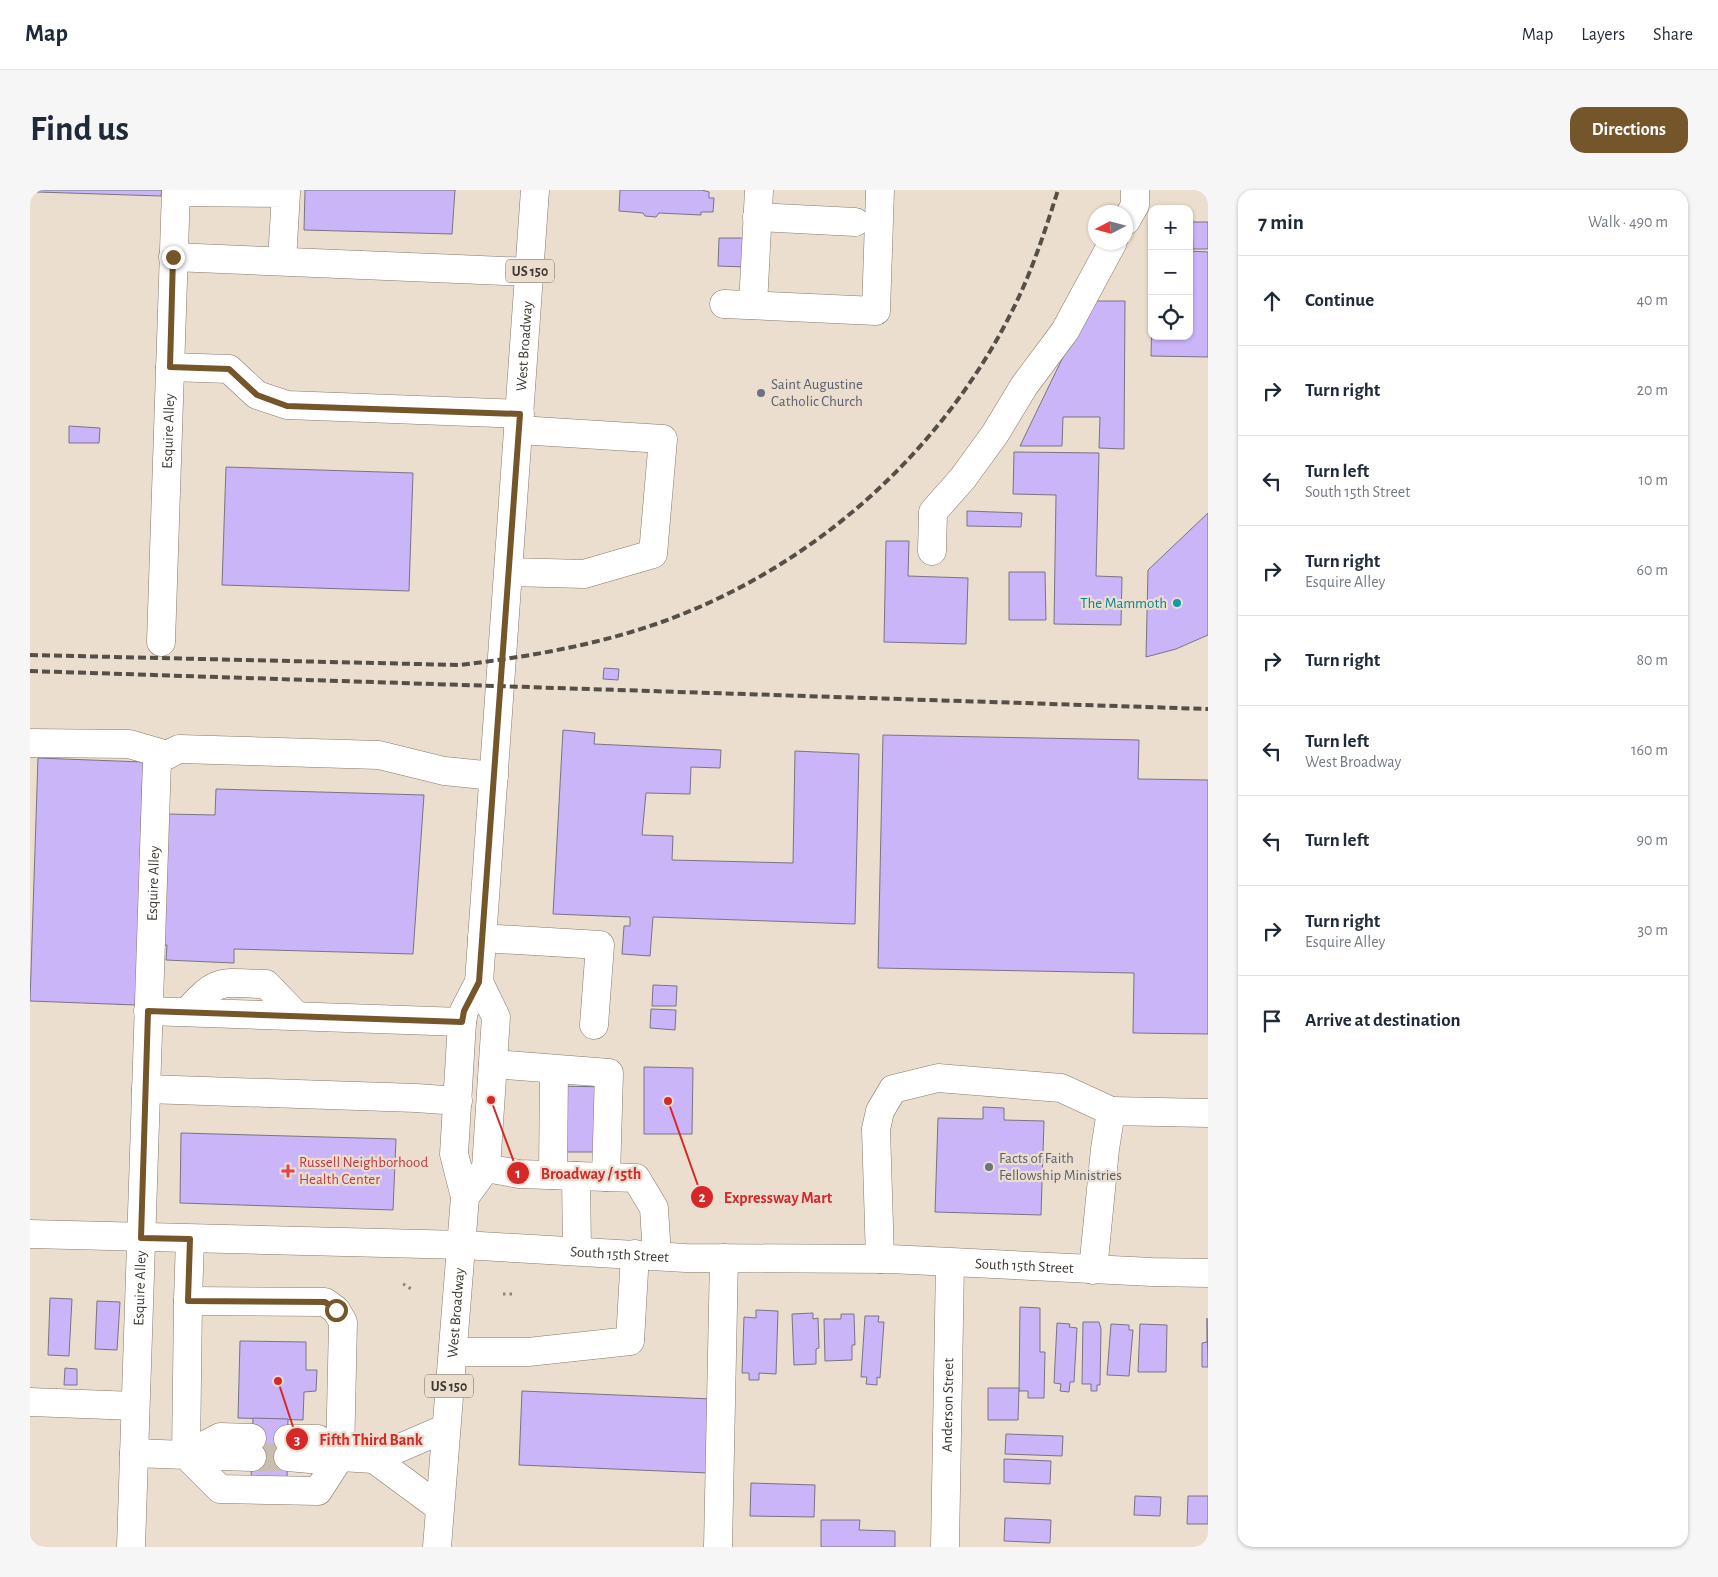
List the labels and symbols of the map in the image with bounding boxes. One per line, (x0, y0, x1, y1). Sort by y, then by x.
north arrow (1088, 205, 1133, 250)
route end (162, 246, 185, 269)
road number: US 150 (506, 260, 554, 282)
street label: West Broadway (514, 300, 535, 392)
place label: Saint Augustine Catholic Church (771, 377, 863, 409)
marker: Saint Augustine Catholic Church (755, 387, 767, 399)
street label: Esquire Alley (160, 393, 177, 469)
place label: The Mammoth (1080, 596, 1167, 611)
marker: The Mammoth (1171, 597, 1183, 609)
street label: Esquire Alley (145, 845, 162, 921)
place label: Facts of Faith Fellowship Ministries (999, 1151, 1122, 1183)
place label: Russell Neighborhood Health Center (299, 1155, 428, 1187)
callout: Broadway / 15th (506, 1157, 651, 1188)
marker: Facts of Faith Fellowship Ministries (983, 1161, 995, 1173)
marker: Russell Neighborhood Health Center (281, 1164, 295, 1178)
text: 1 (515, 1166, 521, 1181)
text: Broadway / 15th (541, 1166, 641, 1183)
callout: Expressway Mart (689, 1181, 843, 1212)
text: 2 (698, 1190, 706, 1205)
text: Expressway Mart (724, 1190, 833, 1207)
street label: South 15th Street (570, 1244, 670, 1265)
street label: Esquire Alley (131, 1250, 149, 1326)
street label: South 15th Street (975, 1256, 1074, 1276)
street label: West Broadway (445, 1267, 467, 1358)
route start (325, 1299, 348, 1322)
street label: Anderson Street (940, 1358, 956, 1452)
road number: US 150 (425, 1374, 473, 1398)
callout: Fifth Third Bank (285, 1424, 433, 1455)
text: Fifth Third Bank (319, 1432, 423, 1448)
text: 3 (294, 1433, 300, 1448)

